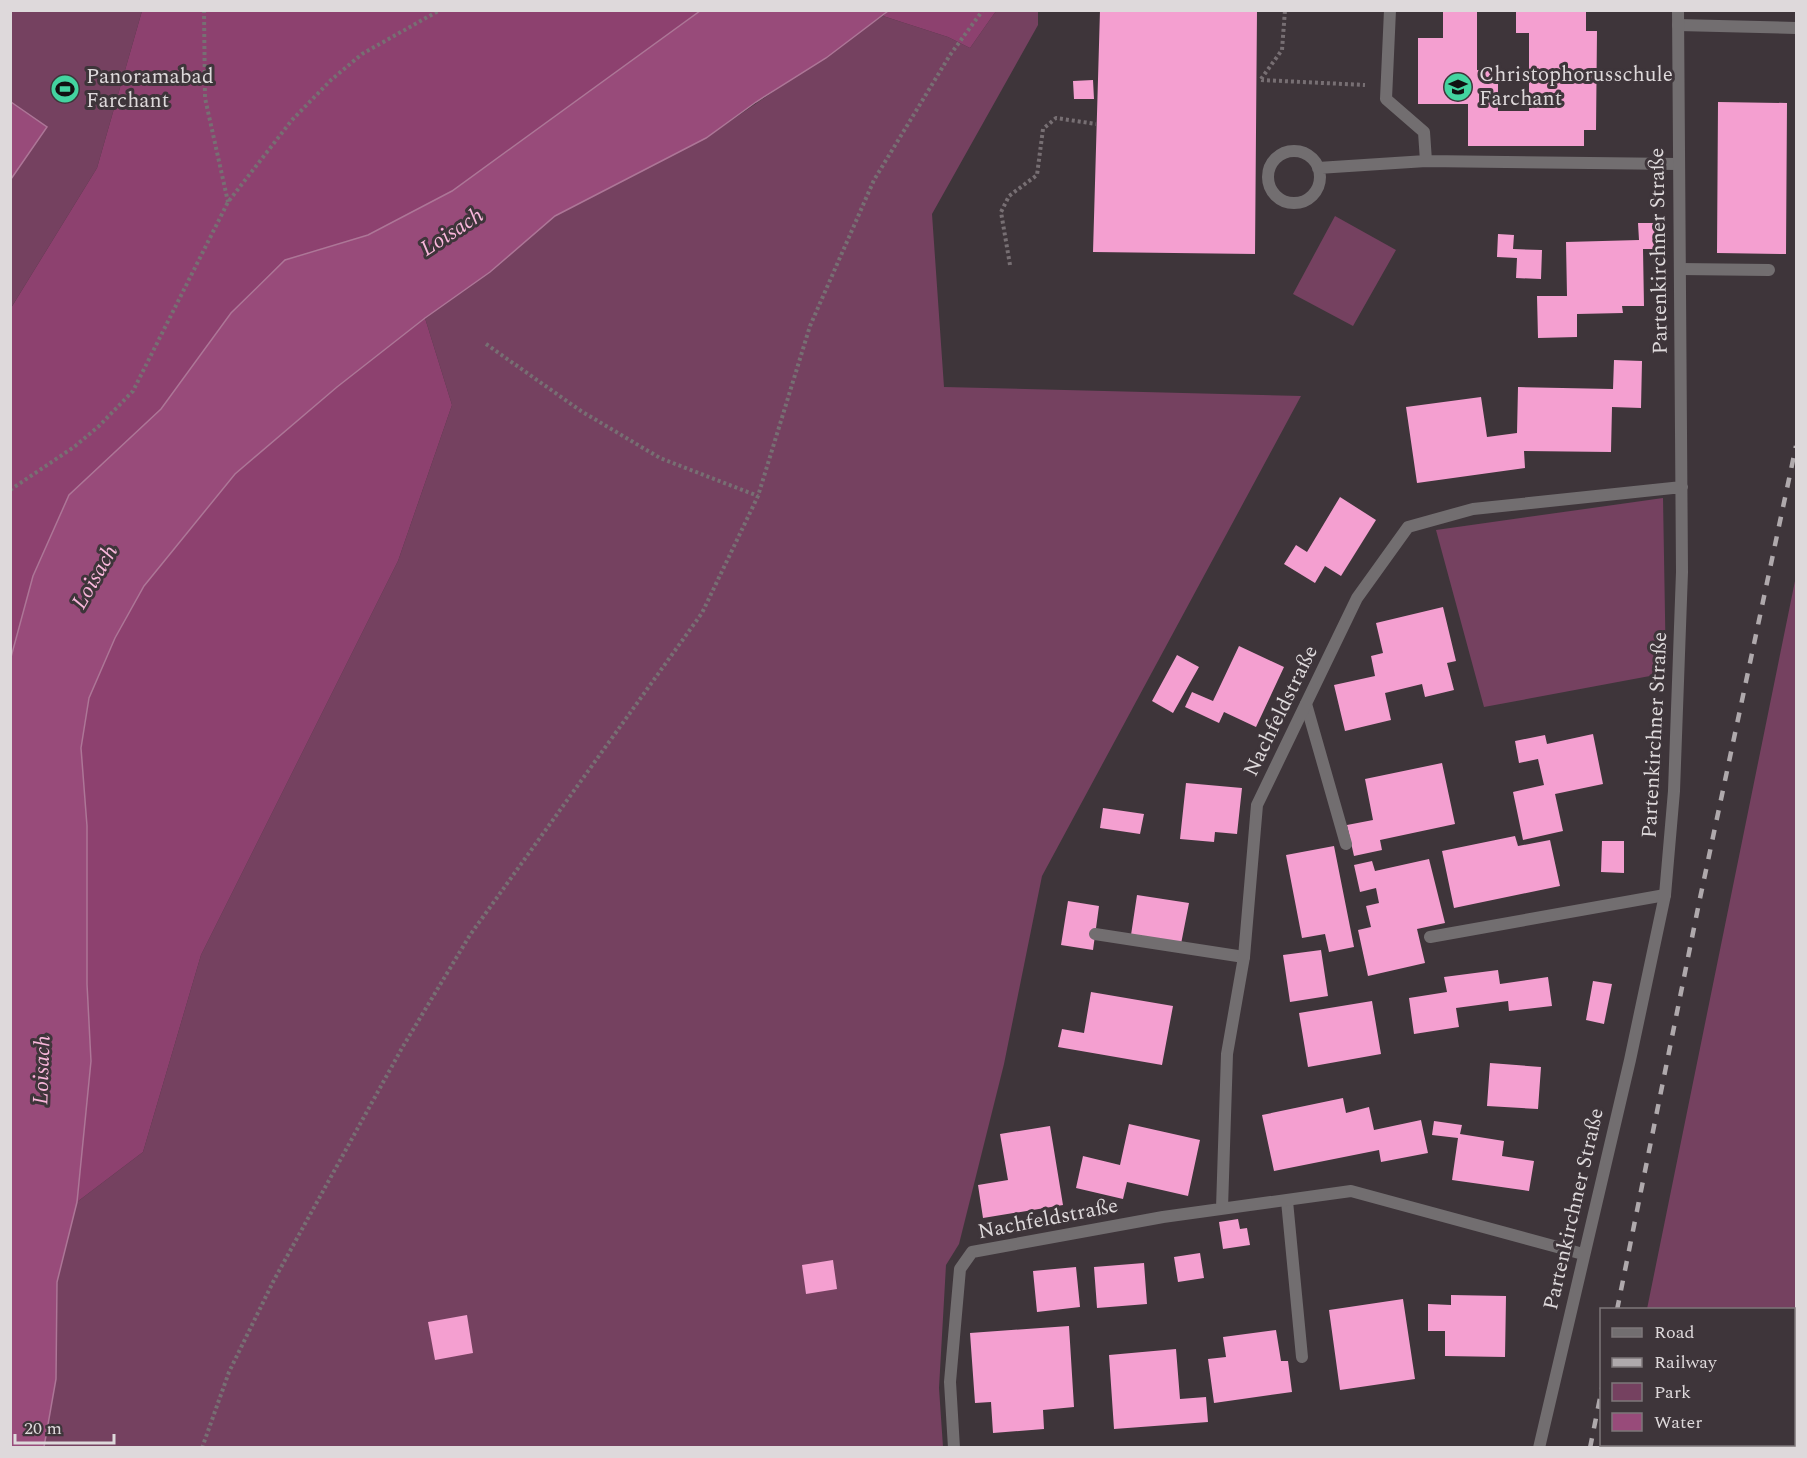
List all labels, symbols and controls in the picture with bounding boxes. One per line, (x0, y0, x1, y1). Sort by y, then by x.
place label: Christophorusschule Farchant (1479, 59, 1673, 115)
place label: Panoramabad Farchant (86, 61, 214, 117)
school or university icon: Christophorusschule Farchant (1442, 71, 1474, 103)
sports icon: Panoramabad Farchant (49, 73, 81, 105)
street label: Partenkirchner Straße (1641, 147, 1677, 355)
water label: Loisach (414, 199, 490, 265)
water label: Loisach (63, 539, 127, 615)
street label: Partenkirchner Straße (1634, 631, 1676, 839)
street label: Nachfeldstraße (1235, 640, 1327, 782)
water label: Loisach (24, 1035, 60, 1105)
street label: Partenkirchner Straße (1535, 1105, 1613, 1313)
street label: Nachfeldstraße (975, 1190, 1121, 1248)
legend (1600, 1308, 1795, 1446)
text: Road (1654, 1319, 1695, 1346)
text: Railway (1654, 1349, 1718, 1376)
text: Park (1654, 1379, 1691, 1406)
scale bar (15, 1407, 114, 1445)
text: Water (1654, 1409, 1702, 1436)
text: 20 m (24, 1415, 62, 1442)

